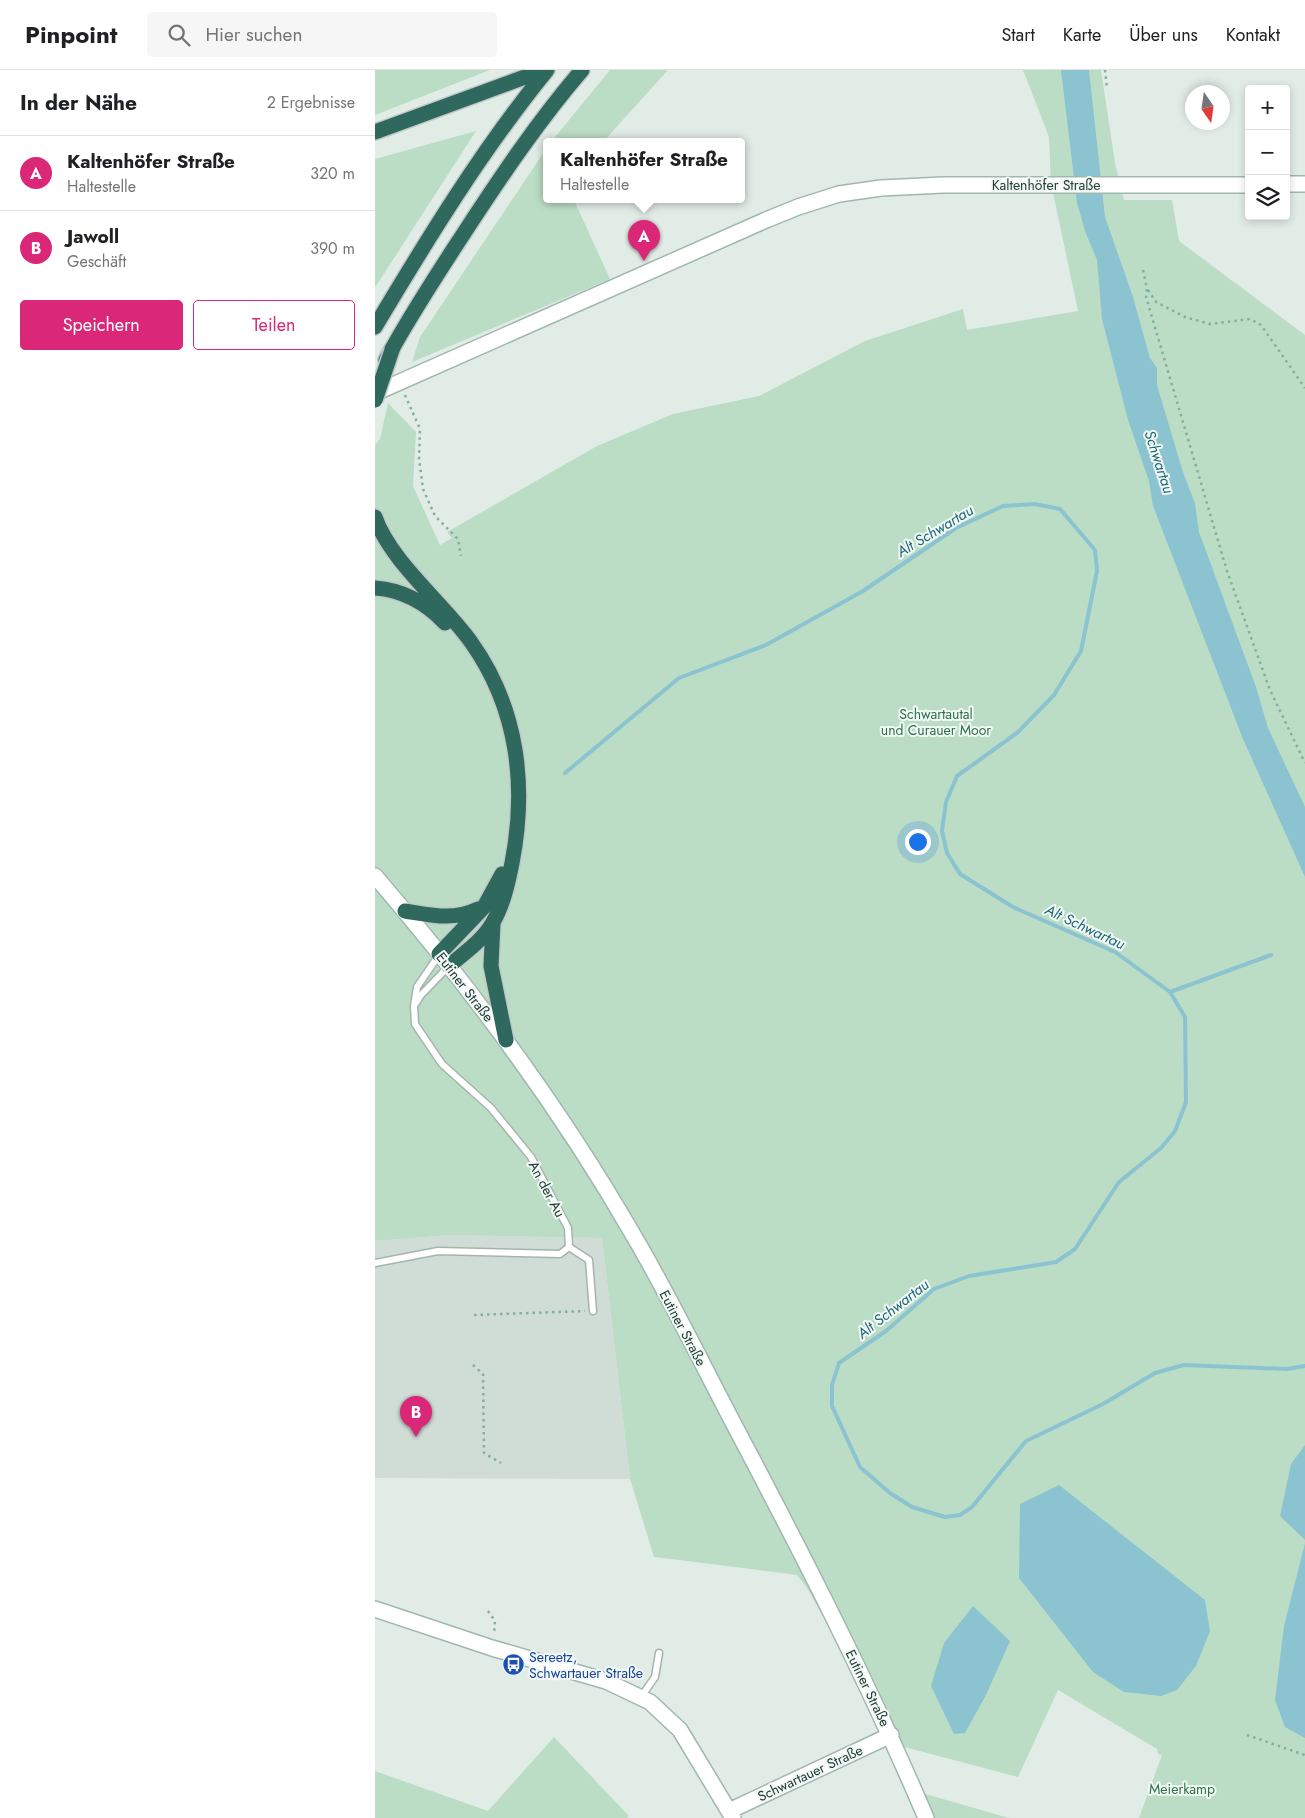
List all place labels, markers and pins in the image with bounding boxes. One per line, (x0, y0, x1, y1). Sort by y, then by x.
pin: A (628, 220, 660, 261)
pin: B (400, 1396, 432, 1437)
place label: Sereetz, Schwartauer Straße (529, 1647, 643, 1683)
bus stop icon: Sereetz, Schwartauer Straße (501, 1653, 525, 1677)

